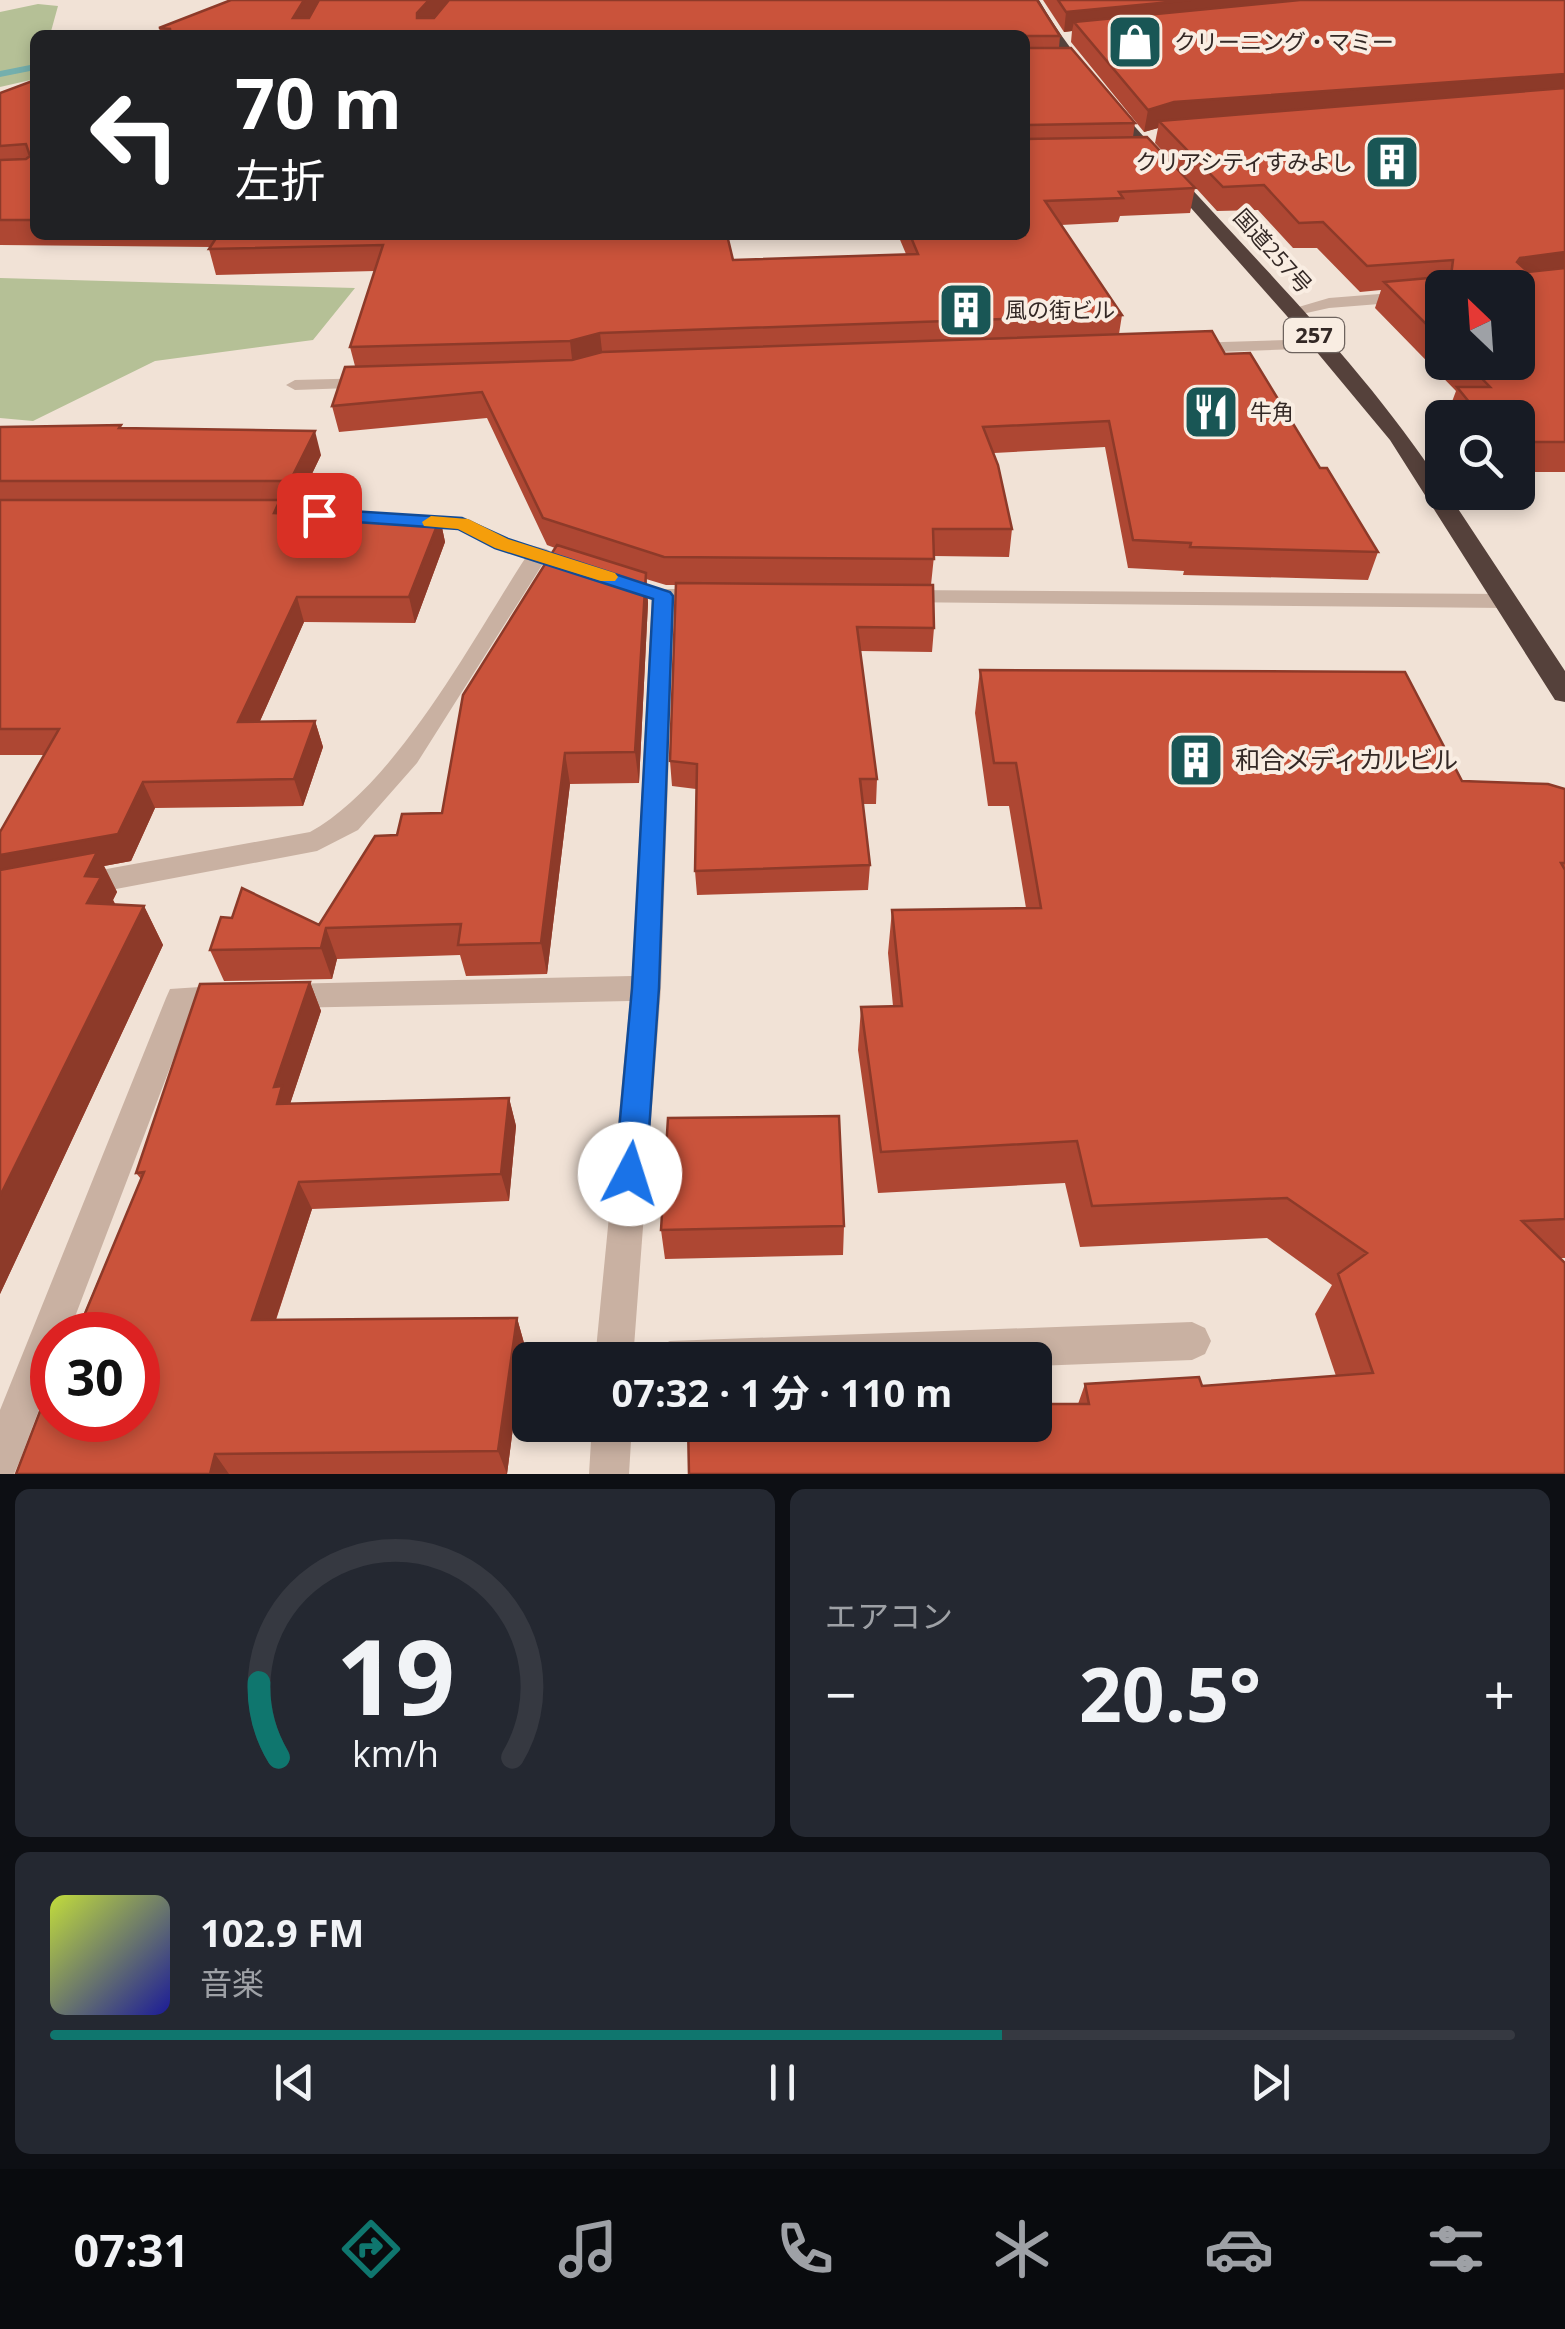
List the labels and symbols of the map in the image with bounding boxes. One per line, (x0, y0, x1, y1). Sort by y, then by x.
shop icon: クリーニング・マミー (1105, 12, 1165, 72)
place label: クリーニング・マミー (1174, 26, 1394, 56)
building icon: クリアシティすみよし (1362, 132, 1422, 192)
place label: クリアシティすみよし (1135, 146, 1353, 176)
street label: 国道257号 (1228, 202, 1320, 299)
north arrow (1425, 270, 1535, 380)
building icon: 風の街ビル (936, 280, 996, 340)
place label: 風の街ビル (1005, 294, 1115, 324)
road number: 257 (1284, 318, 1344, 352)
restaurant icon: 牛角 (1181, 382, 1241, 442)
place label: 牛角 (1250, 396, 1294, 426)
pin (277, 473, 362, 558)
building icon: 和合メディカルビル (1166, 730, 1226, 790)
place label: 和合メディカルビル (1235, 742, 1458, 776)
position arrow (578, 1122, 682, 1226)
speed limit sign: 30 (30, 1312, 160, 1442)

